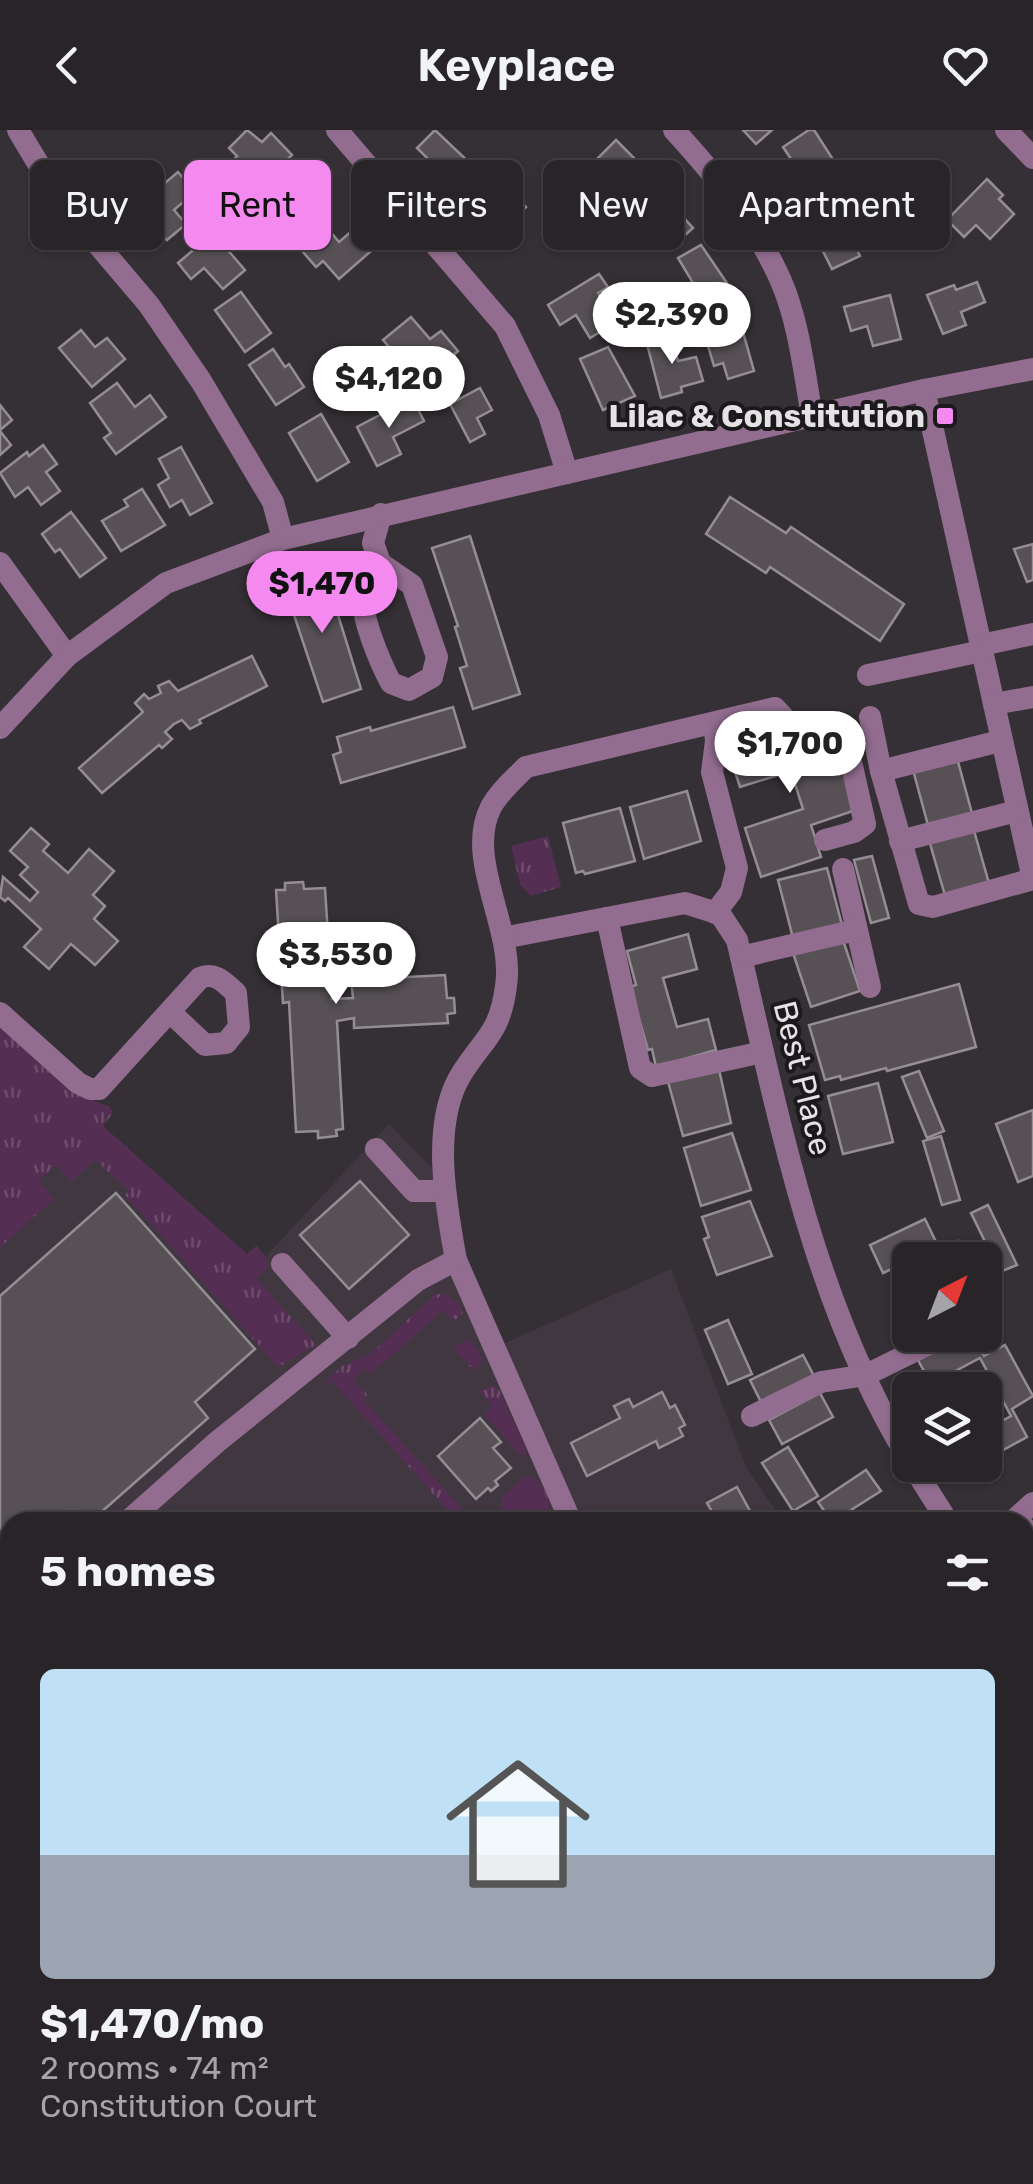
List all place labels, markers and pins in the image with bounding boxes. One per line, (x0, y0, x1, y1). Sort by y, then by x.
pin: $2,390 (591, 282, 753, 367)
pin: $4,120 (308, 346, 470, 431)
place label: Lilac & Constitution (608, 397, 925, 435)
marker: Lilac & Constitution (934, 405, 956, 427)
pin: $1,470 (241, 551, 403, 636)
pin: $1,700 (709, 711, 871, 796)
pin: $3,530 (255, 922, 417, 1007)

